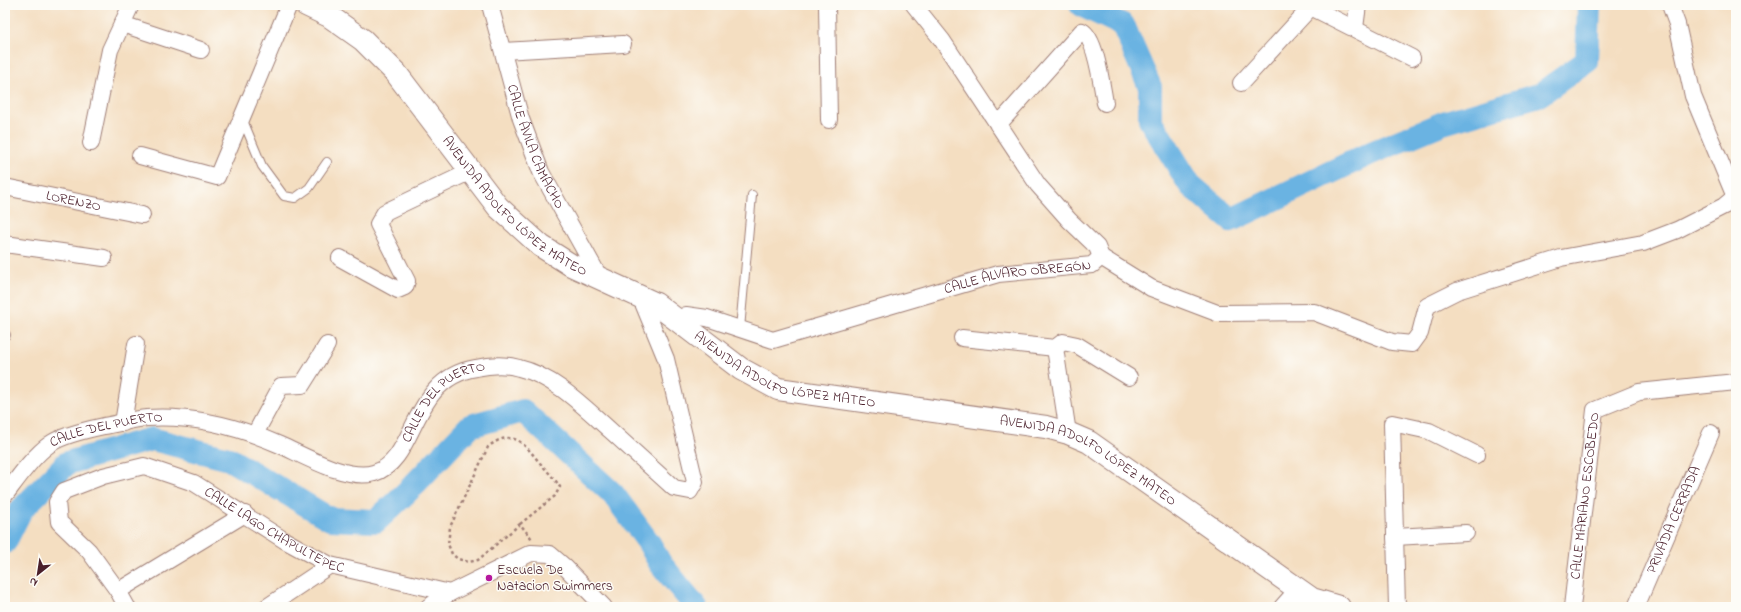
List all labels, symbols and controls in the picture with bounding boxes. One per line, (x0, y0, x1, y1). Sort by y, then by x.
street label: CALLE ÁVILA CAMACHO (502, 82, 570, 213)
street label: AVENIDA ADOLFO LÓPEZ MATEO (437, 132, 591, 282)
street label: LORENZO (44, 185, 103, 217)
street label: CALLE ÁLVARO OBREGÓN (942, 255, 1092, 300)
street label: AVENIDA ADOLFO LÓPEZ MATEO (689, 326, 877, 413)
street label: CALLE DEL PUERTO (396, 356, 487, 446)
street label: CALLE DEL PUERTO (46, 407, 163, 453)
street label: AVENIDA ADOLFO LÓPEZ MATEO (998, 410, 1181, 511)
street label: CALLE MARIANO ESCOBEDO (1565, 411, 1605, 580)
street label: PRIVADA CERRADA (1641, 463, 1706, 577)
street label: CALLE LAGO CHAPULTEPEC (200, 482, 347, 579)
north arrow (18, 554, 58, 594)
place label: Escuela De Natacion Swimmers (497, 560, 613, 597)
text: N (26, 573, 41, 591)
marker: Escuela De Natacion Swimmers (484, 573, 494, 583)

